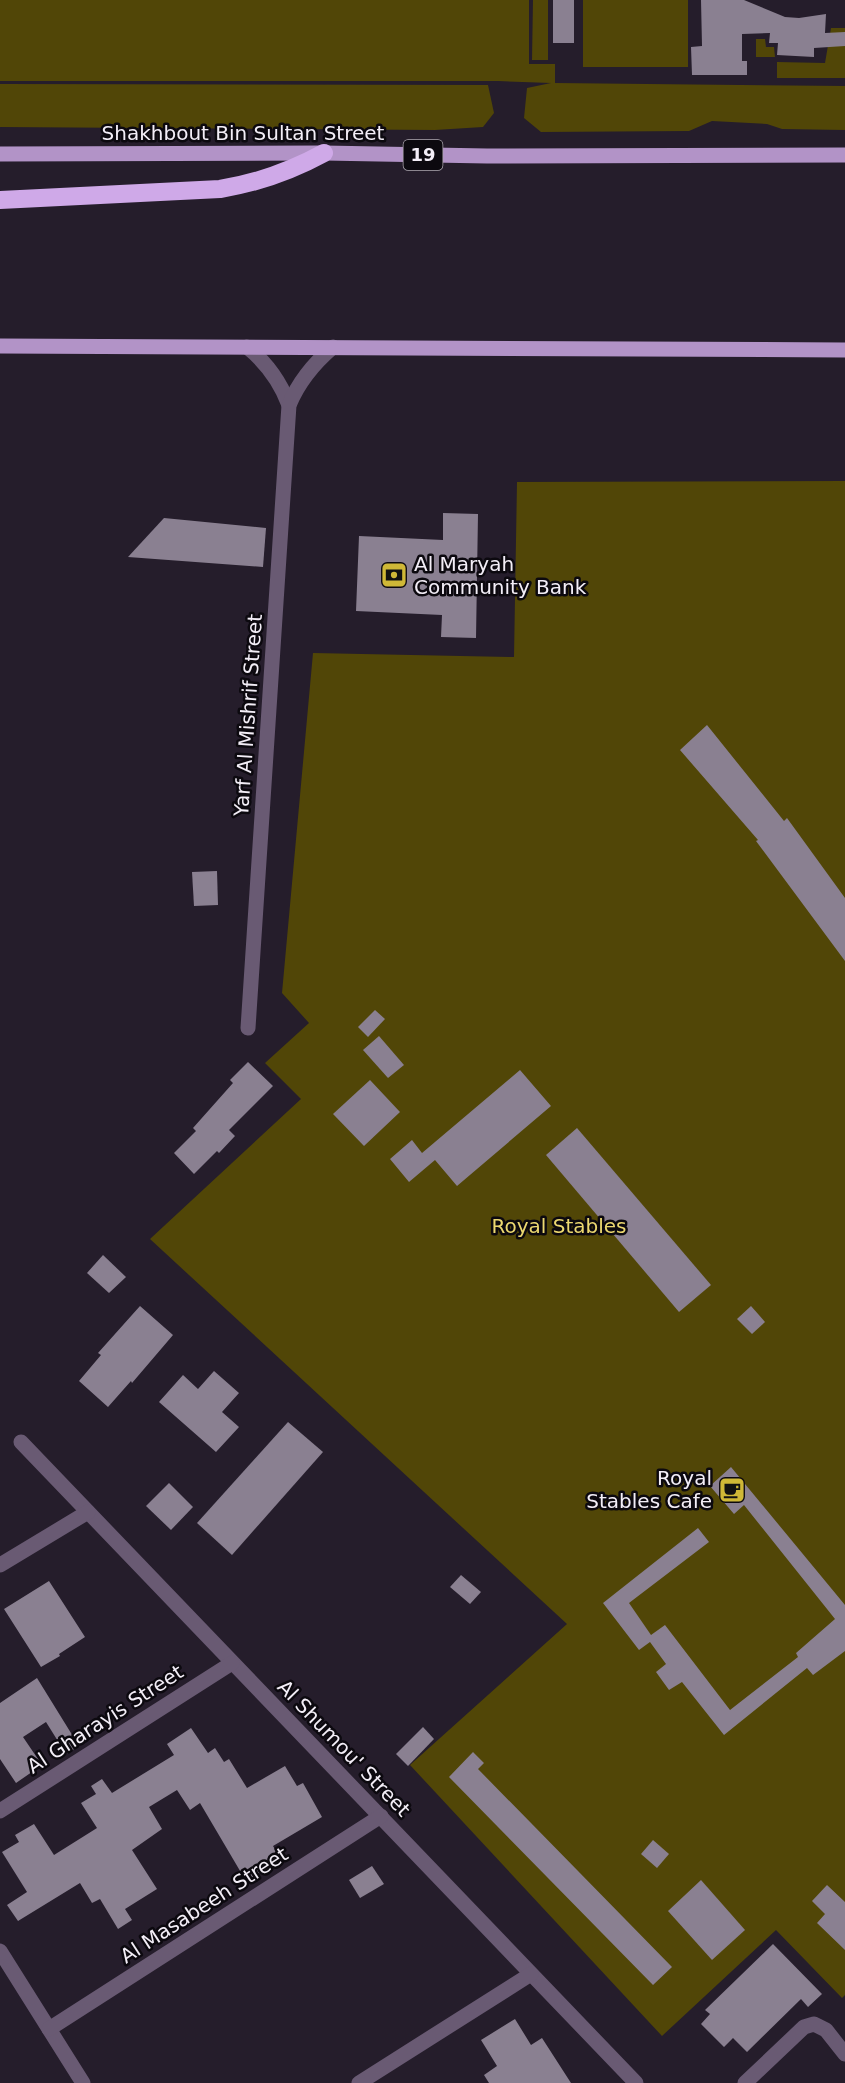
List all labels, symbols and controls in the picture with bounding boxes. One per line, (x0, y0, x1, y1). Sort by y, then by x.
street label: Shakhbout Bin Sultan Street (102, 121, 385, 145)
road number: 19 (404, 140, 442, 170)
place label: Al Maryah Community Bank (414, 552, 587, 599)
bank icon: Al Maryah Community Bank (379, 560, 409, 590)
street label: Yarf Al Mishrif Street (229, 613, 267, 818)
park label: Royal Stables (491, 1214, 627, 1238)
place label: Royal Stables Cafe (586, 1466, 712, 1513)
cafe icon: Royal Stables Cafe (717, 1475, 747, 1505)
street label: Al Gharayis Street (22, 1659, 188, 1778)
street label: Al Shumou' Street (273, 1675, 415, 1821)
street label: Al Masabeeh Street (116, 1842, 292, 1968)

